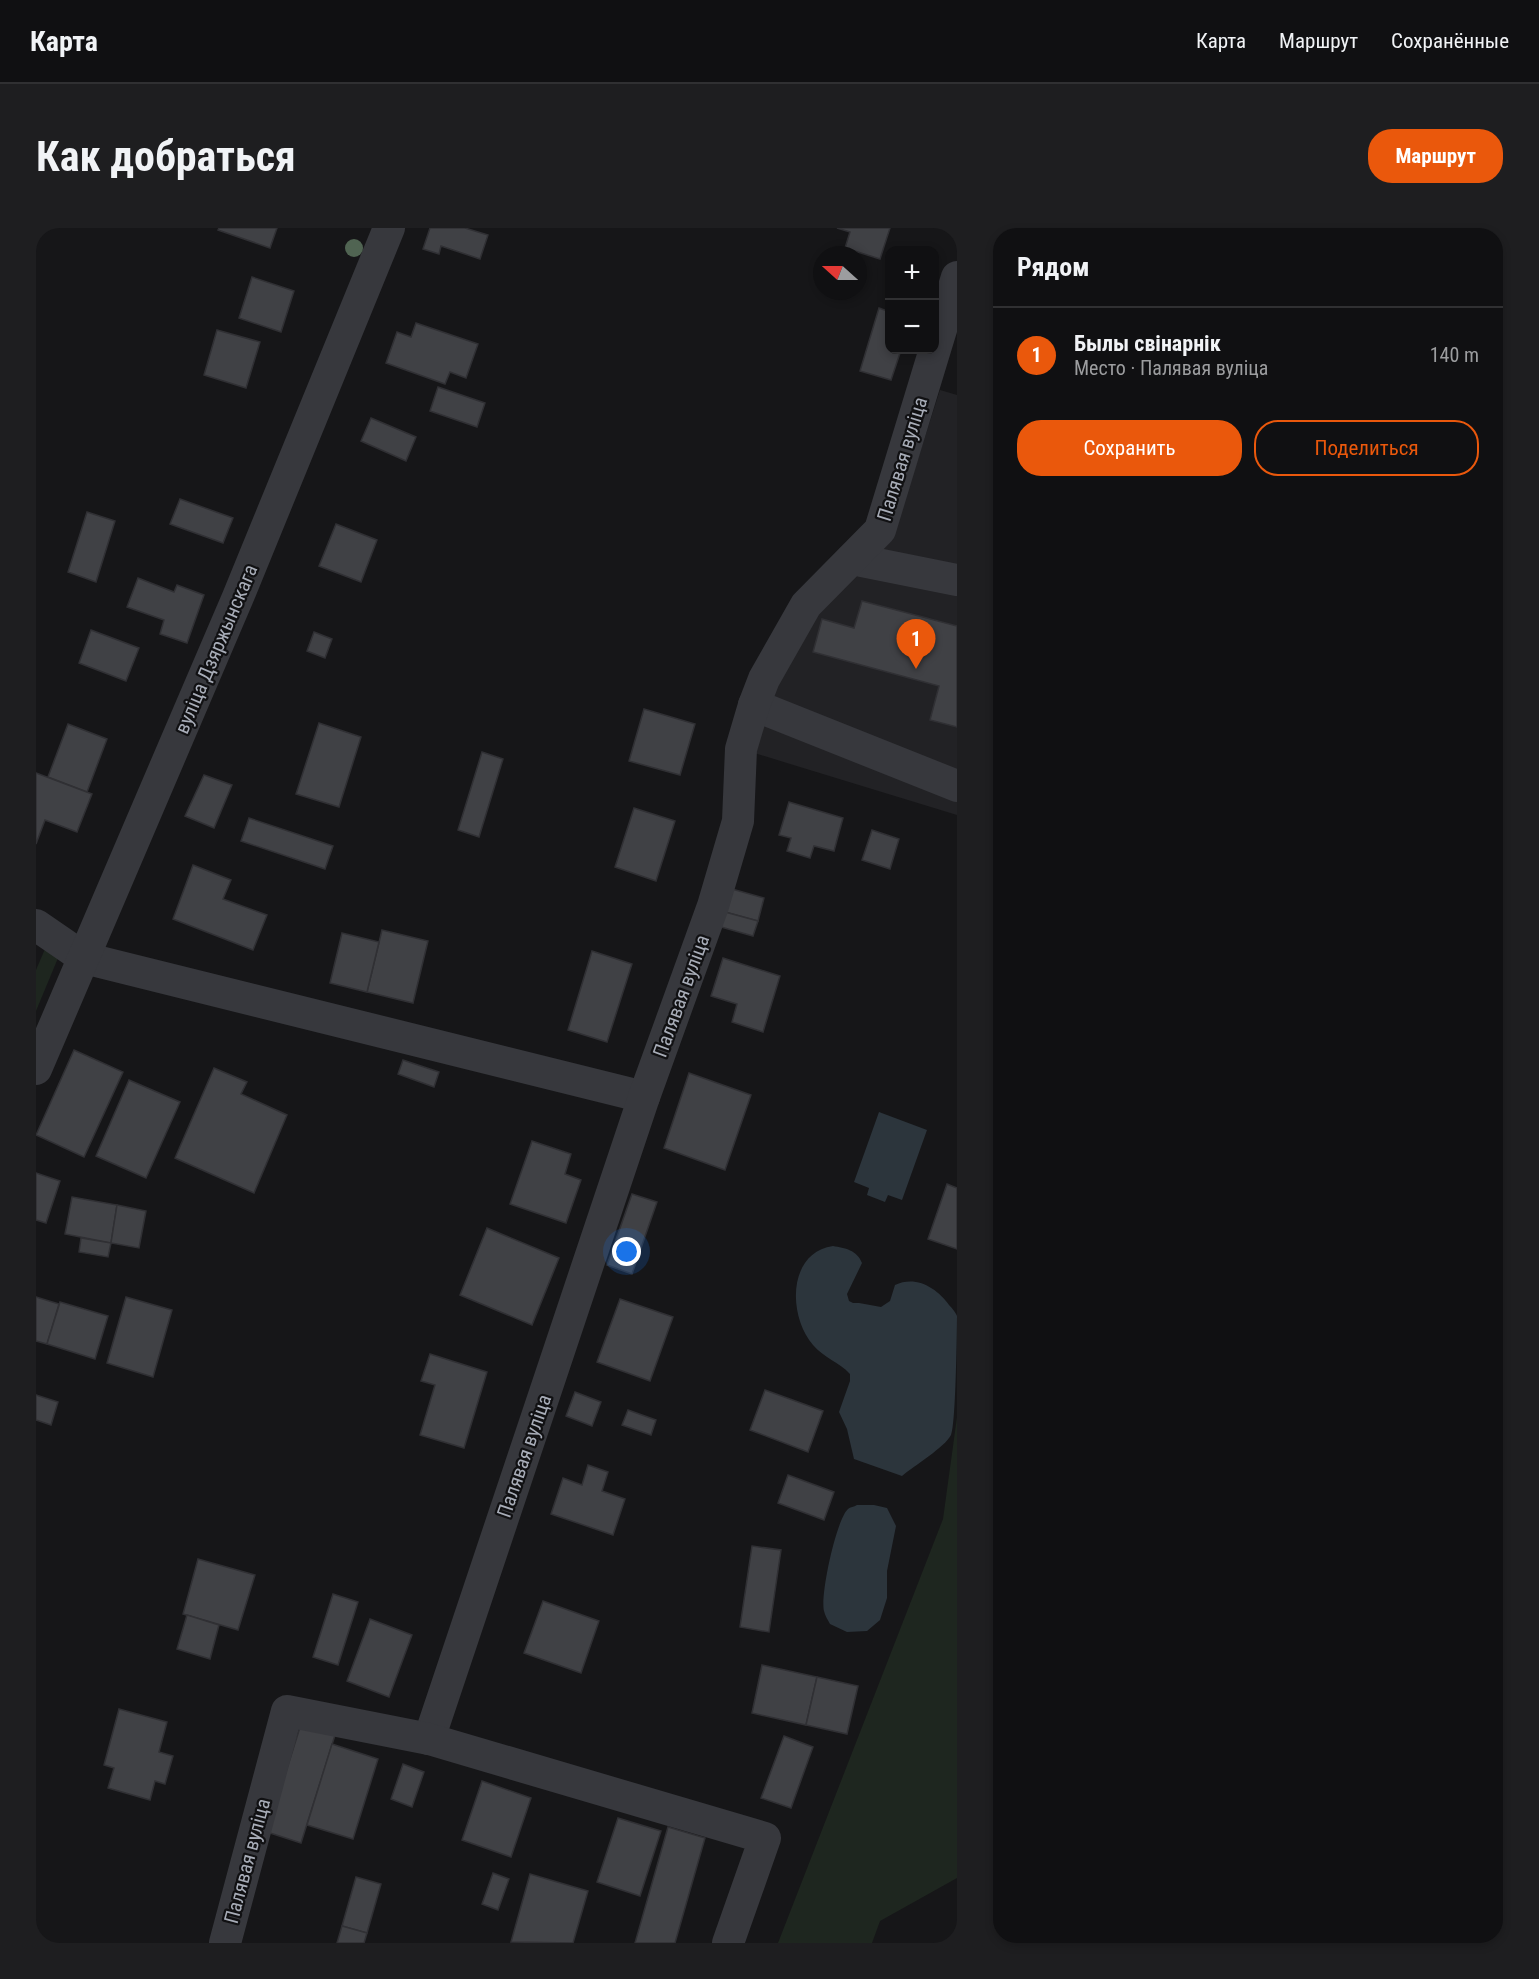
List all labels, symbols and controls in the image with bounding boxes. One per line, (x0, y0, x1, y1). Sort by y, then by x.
text: Карта (30, 25, 98, 58)
text: Карта (1196, 29, 1246, 53)
text: Маршрут (1279, 29, 1358, 53)
text: Сохранённые (1391, 29, 1509, 53)
button: Маршрут (1368, 129, 1503, 183)
text: Как добраться (36, 132, 296, 181)
north arrow (813, 246, 867, 300)
map controls (885, 246, 939, 354)
button: + (885, 246, 939, 300)
text: Рядом (1017, 252, 1089, 282)
button: − (885, 300, 939, 354)
text: Былы свінарнік (1074, 331, 1221, 356)
text: 1 (1031, 343, 1042, 367)
text: 140 m (1430, 343, 1479, 367)
text: Место · Палявая вуліца (1074, 356, 1268, 380)
street label: Палявая вуліца (872, 394, 932, 524)
button: Сохранить (1017, 420, 1242, 476)
button: Поделиться (1254, 420, 1479, 476)
street label: вуліца Дзяржынскага (170, 561, 262, 737)
pin: 1 (896, 620, 936, 669)
street label: Палявая вуліца (648, 932, 714, 1060)
your location (612, 1237, 641, 1266)
street label: Палявая вуліца (492, 1391, 556, 1521)
street label: Палявая вуліца (219, 1796, 275, 1926)

